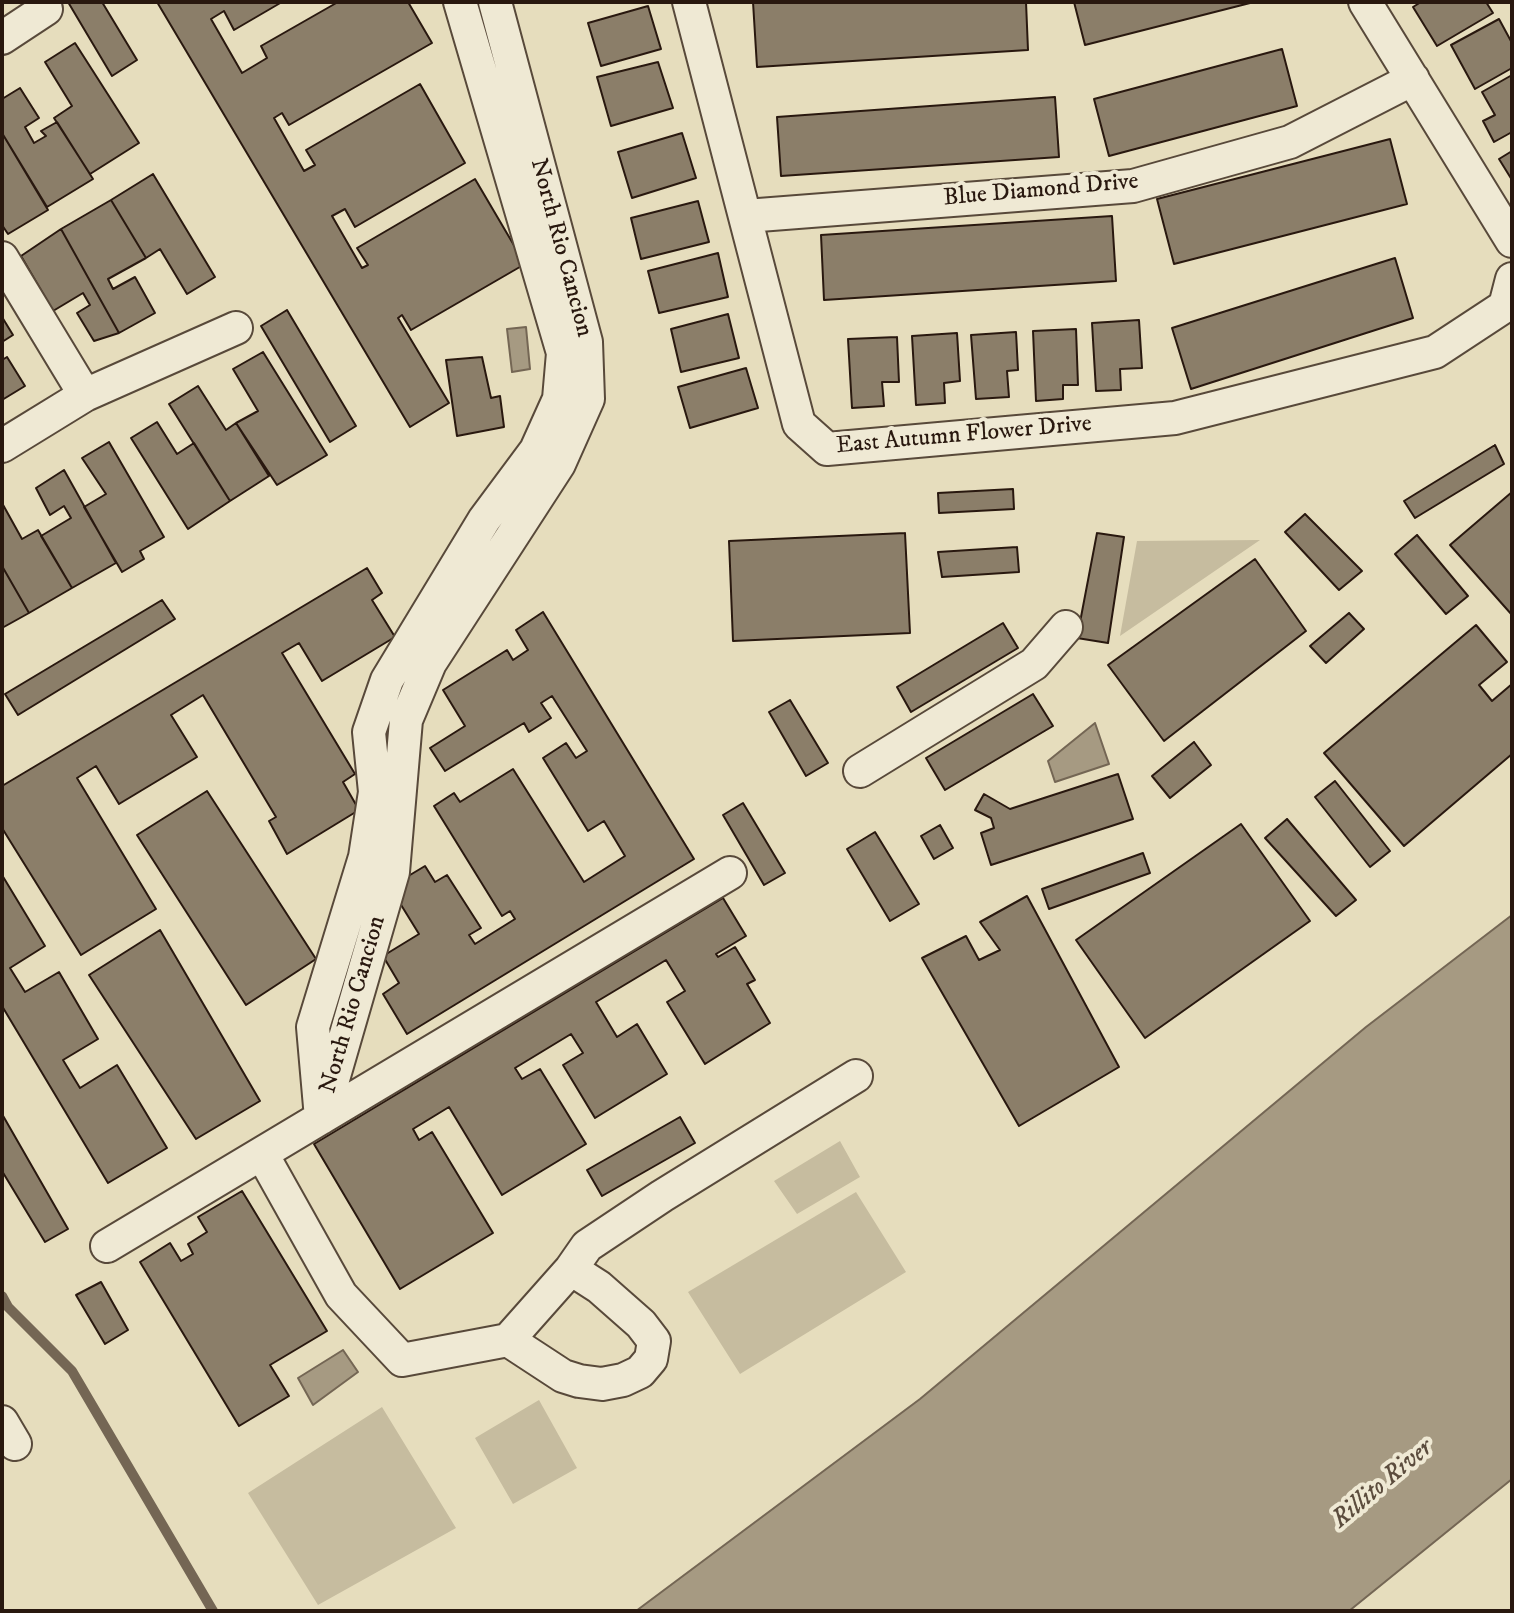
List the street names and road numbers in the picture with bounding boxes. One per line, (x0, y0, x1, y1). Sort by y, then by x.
street label: North Rio Cancion (522, 156, 598, 340)
street label: Blue Diamond Drive (942, 168, 1140, 214)
street label: East Autumn Flower Drive (835, 410, 1093, 462)
street label: North Rio Cancion (315, 913, 393, 1097)

